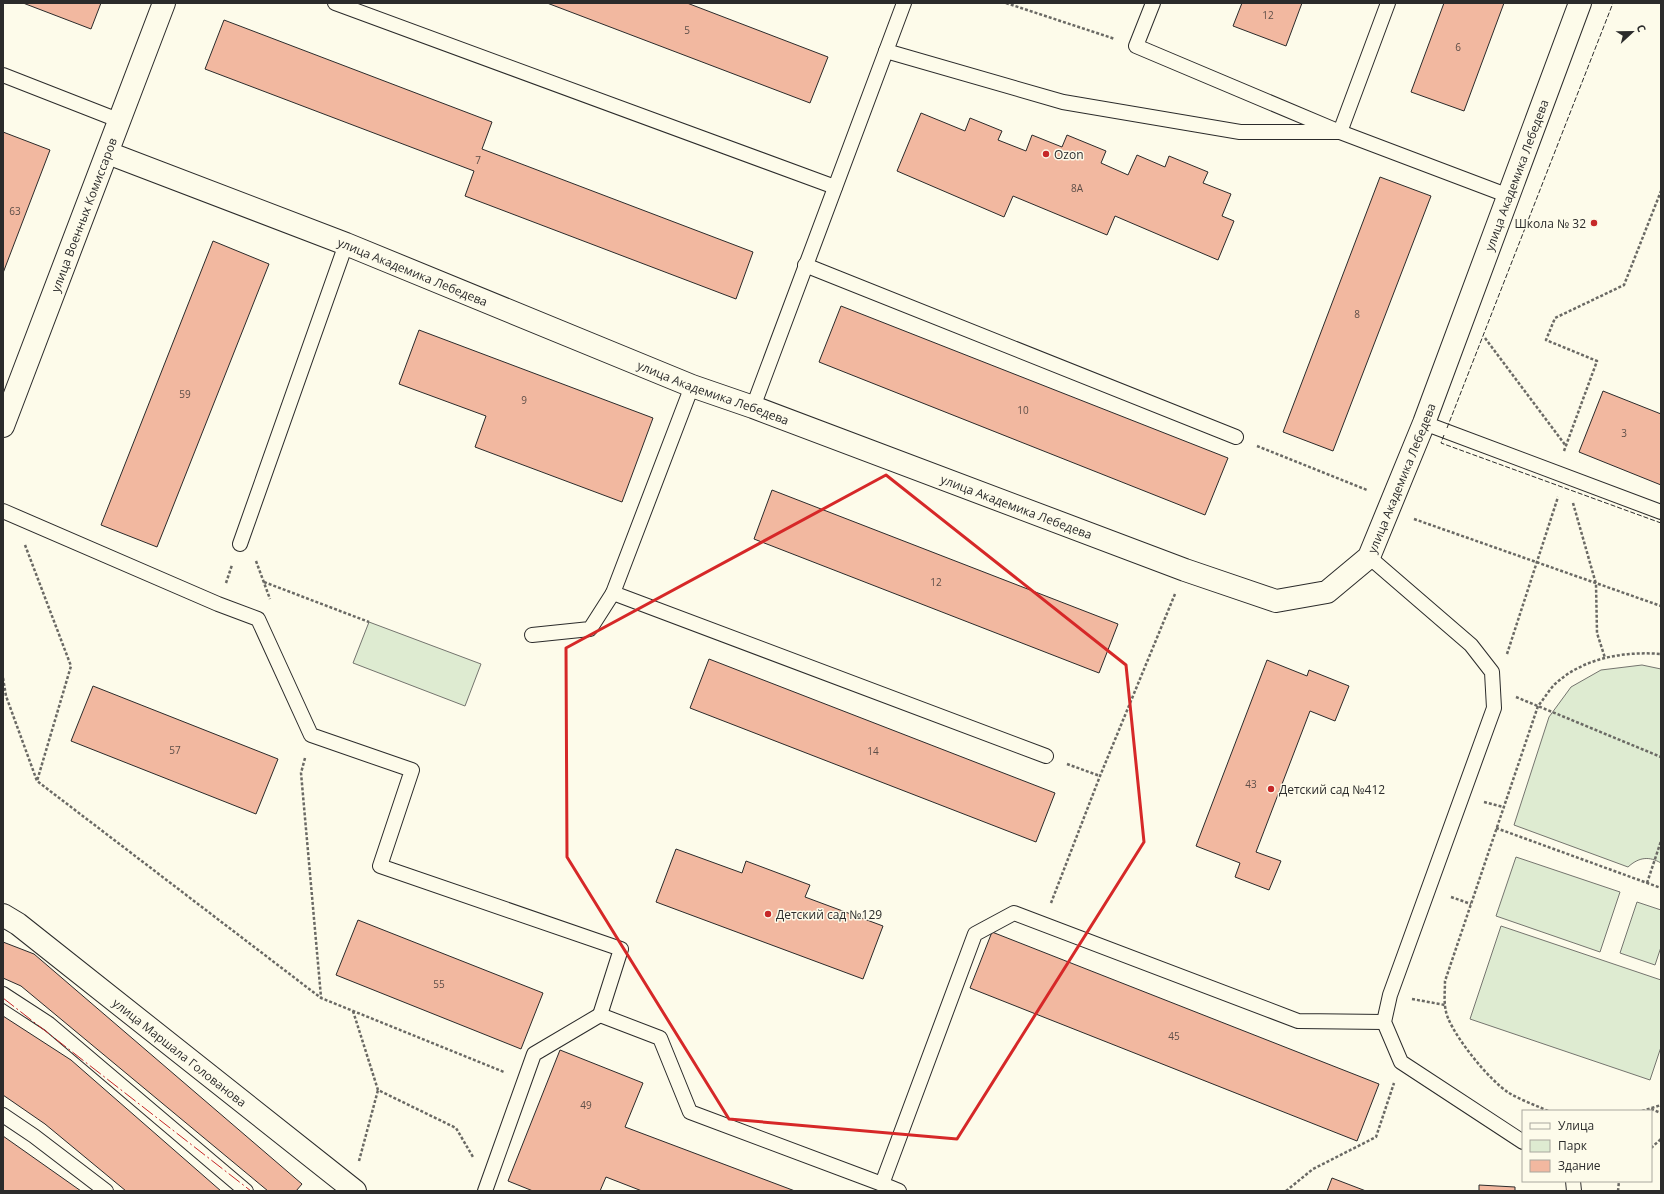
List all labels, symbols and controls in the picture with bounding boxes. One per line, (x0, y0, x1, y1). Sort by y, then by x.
house number: 12 (1262, 8, 1274, 22)
north arrow (1612, 12, 1652, 52)
text: С (1633, 22, 1650, 34)
house number: 5 (684, 23, 690, 37)
house number: 6 (1455, 40, 1461, 54)
street label: улица Академика Лебедева (1480, 97, 1552, 253)
street label: улица Военных Комиссаров (46, 135, 121, 294)
place label: Ozon (1054, 146, 1084, 163)
marker: Ozon (1041, 149, 1051, 159)
house number: 7 (475, 153, 481, 167)
house number: 8А (1071, 181, 1084, 195)
house number: 63 (9, 204, 21, 218)
place label: Школа № 32 (1514, 215, 1586, 232)
marker: Школа № 32 (1589, 218, 1599, 228)
street label: улица Академика Лебедева (335, 233, 490, 310)
house number: 8 (1354, 307, 1360, 321)
street label: улица Академика Лебедева (635, 356, 792, 428)
house number: 59 (179, 387, 191, 401)
house number: 9 (521, 393, 527, 407)
street label: улица Академика Лебедева (1363, 400, 1439, 556)
house number: 10 (1017, 403, 1029, 417)
house number: 3 (1621, 426, 1627, 440)
street label: улица Академика Лебедева (938, 470, 1095, 543)
house number: 12 (930, 575, 942, 589)
house number: 57 (169, 743, 181, 757)
house number: 14 (867, 744, 879, 758)
house number: 43 (1245, 777, 1257, 791)
place label: Детский сад №412 (1279, 781, 1385, 798)
marker: Детский сад №412 (1266, 784, 1276, 794)
place label: Детский сад №129 (776, 906, 882, 923)
marker: Детский сад №129 (763, 909, 773, 919)
house number: 55 (433, 977, 445, 991)
street label: улица Маршала Голованова (109, 994, 250, 1111)
house number: 45 (1168, 1029, 1180, 1043)
house number: 49 (580, 1098, 592, 1112)
legend (1522, 1110, 1652, 1182)
text: Улица (1558, 1117, 1594, 1134)
text: Парк (1558, 1137, 1588, 1154)
text: Здание (1558, 1157, 1601, 1174)

